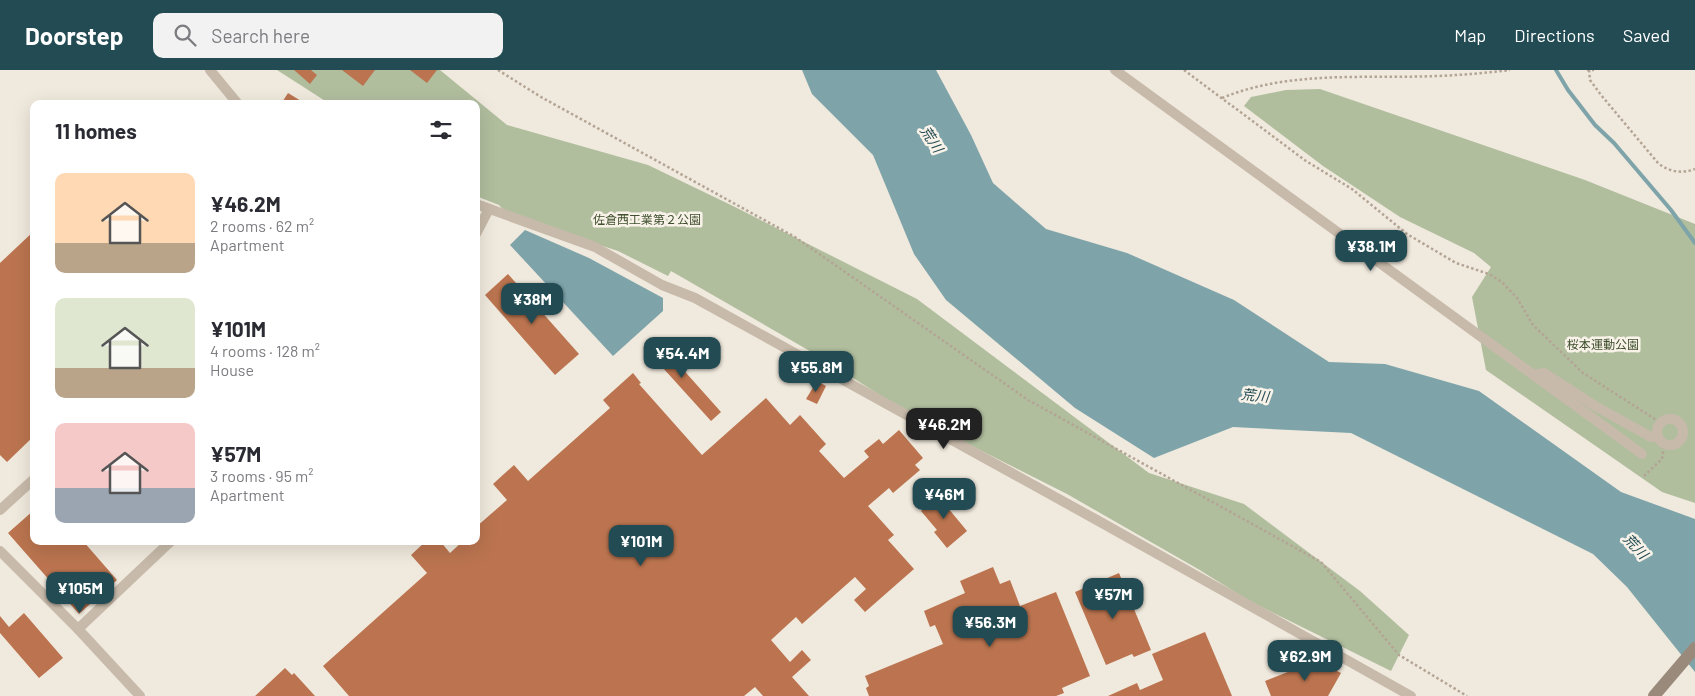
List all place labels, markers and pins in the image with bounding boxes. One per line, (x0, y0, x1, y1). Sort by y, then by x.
pin: ¥38.1M (1330, 230, 1412, 272)
pin: ¥38M (502, 282, 562, 325)
pin: ¥54.4M (641, 336, 723, 379)
pin: ¥55.8M (775, 350, 857, 393)
pin: ¥46.2M (903, 408, 985, 450)
pin: ¥46M (914, 478, 974, 520)
pin: ¥101M (606, 524, 676, 567)
pin: ¥105M (45, 572, 115, 614)
pin: ¥57M (1083, 578, 1143, 620)
pin: ¥56.3M (949, 606, 1031, 648)
pin: ¥62.9M (1264, 640, 1346, 682)

